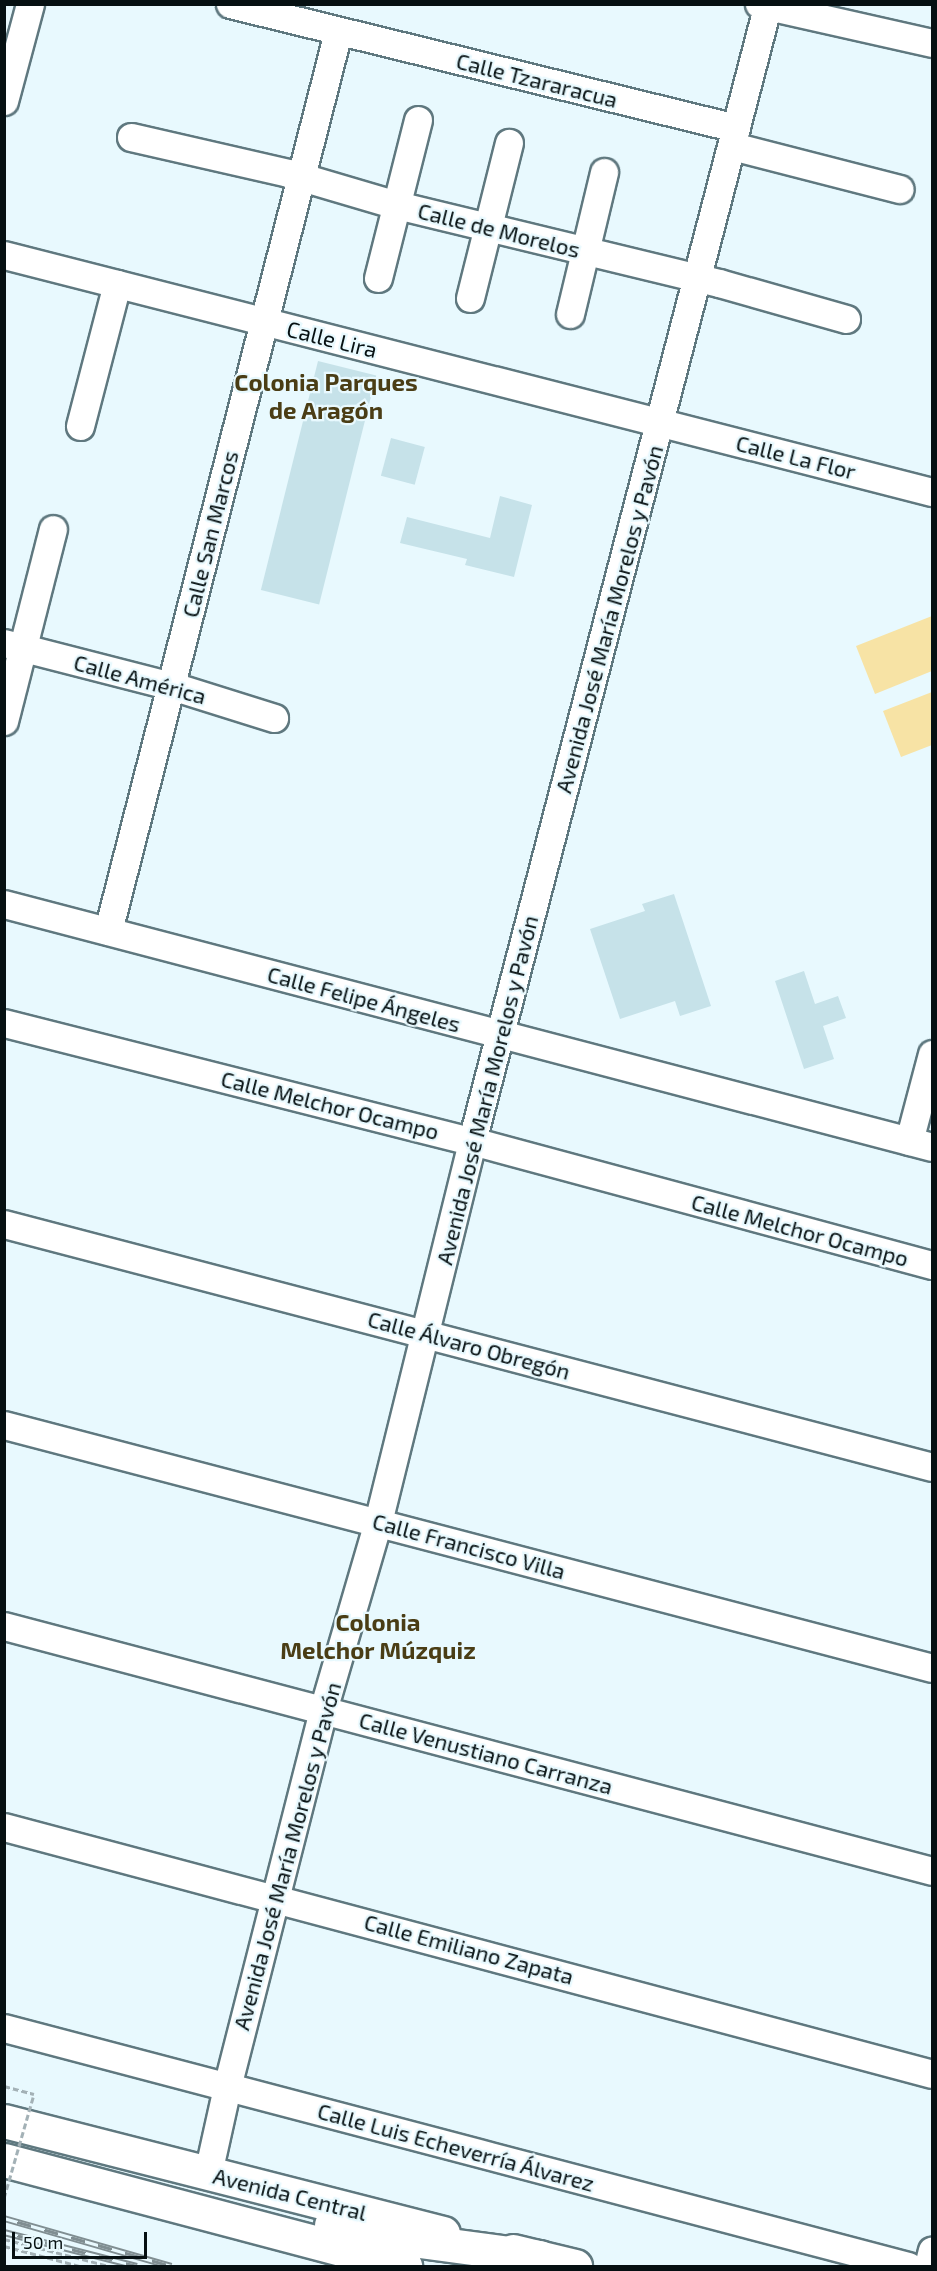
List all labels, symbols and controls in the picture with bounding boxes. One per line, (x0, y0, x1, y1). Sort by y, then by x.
street label: Calle Tzararacua (453, 47, 621, 113)
street label: Calle de Morelos (415, 197, 583, 263)
street label: Calle Lira (284, 315, 380, 363)
district label: Colonia Parques de Aragón (234, 368, 418, 424)
street label: Calle La Flor (733, 429, 859, 485)
street label: Avenida José María Morelos y Pavón (550, 441, 668, 797)
street label: Calle San Marcos (177, 448, 243, 620)
street label: Calle América (71, 649, 209, 709)
street label: Avenida José María Morelos y Pavón (431, 912, 543, 1268)
street label: Calle Felipe Ángeles (264, 960, 464, 1038)
street label: Calle Melchor Ocampo (218, 1065, 442, 1145)
street label: Calle Melchor Ocampo (688, 1188, 912, 1272)
street label: Calle Álvaro Obregón (365, 1305, 573, 1385)
street label: Calle Francisco Villa (370, 1508, 568, 1584)
district label: Colonia Melchor Múzquiz (280, 1608, 476, 1664)
street label: Avenida José María Morelos y Pavón (228, 1678, 346, 2034)
street label: Calle Venustiano Carranza (356, 1706, 616, 1800)
street label: Calle Emiliano Zapata (361, 1908, 577, 1990)
street label: Calle Luis Echeverría Álvarez (315, 2097, 597, 2197)
street label: Avenida Central (210, 2162, 370, 2226)
scale bar (15, 2220, 150, 2258)
text: 50 m (23, 2231, 63, 2253)

